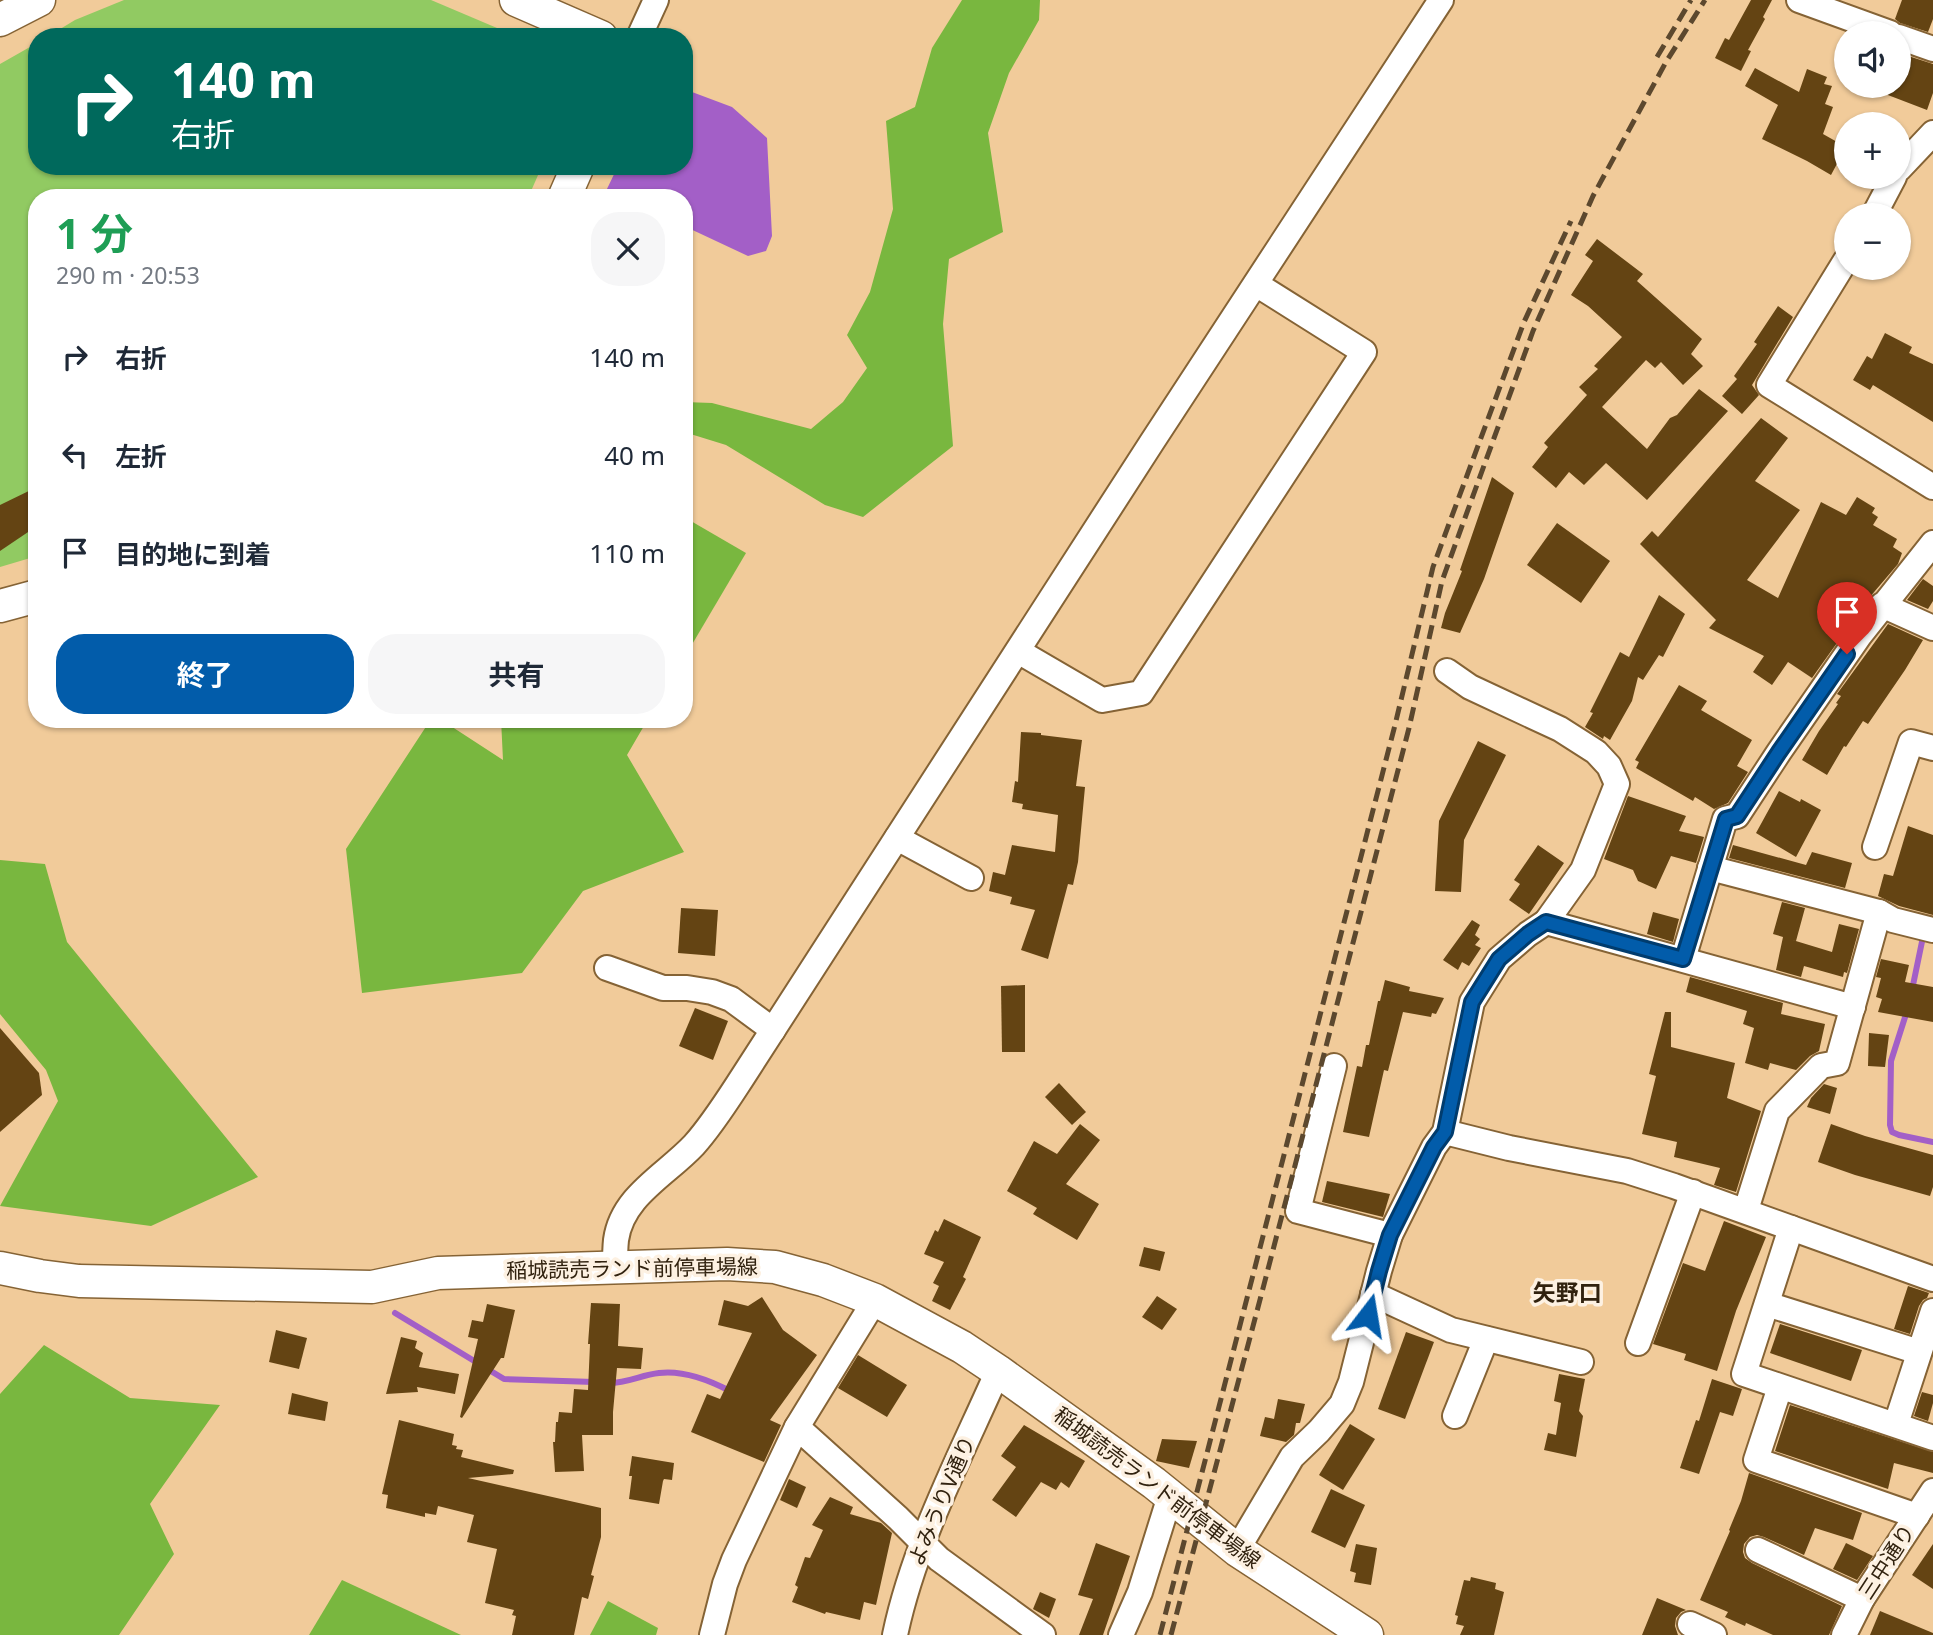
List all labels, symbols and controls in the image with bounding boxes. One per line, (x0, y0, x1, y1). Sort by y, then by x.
map controls (1834, 21, 1911, 280)
button: sound (1834, 21, 1911, 98)
text: 140 m (171, 46, 316, 112)
icon: right (56, 56, 147, 147)
text: 右折 (171, 112, 235, 155)
button: + (1834, 112, 1911, 189)
button: − (1834, 203, 1911, 280)
text: 1 分 (56, 204, 133, 261)
button: close (591, 212, 665, 286)
text: 290 m · 20:53 (56, 259, 200, 291)
icon: right (56, 338, 94, 376)
text: 140 m (589, 339, 665, 375)
text: 右折 (115, 340, 167, 376)
icon: left (56, 436, 94, 474)
text: 40 m (604, 437, 665, 473)
text: 左折 (115, 438, 167, 474)
icon: arrive (56, 534, 94, 572)
text: 110 m (589, 535, 665, 571)
text: 目的地に到着 (115, 536, 271, 572)
pin (1817, 582, 1877, 654)
icon: arrive (1828, 593, 1866, 631)
button: 終了 (56, 634, 354, 714)
button: 共有 (368, 634, 665, 714)
street label: 稲城読売ランド前停車場線 (506, 1252, 758, 1284)
district label: 矢野口 (1533, 1276, 1602, 1308)
position arrow (1331, 1278, 1405, 1352)
street label: 稲城読売ランド前停車場線 (1049, 1400, 1267, 1574)
street label: よみうりV通り (901, 1431, 981, 1570)
street label: 三中通り (1852, 1519, 1921, 1604)

